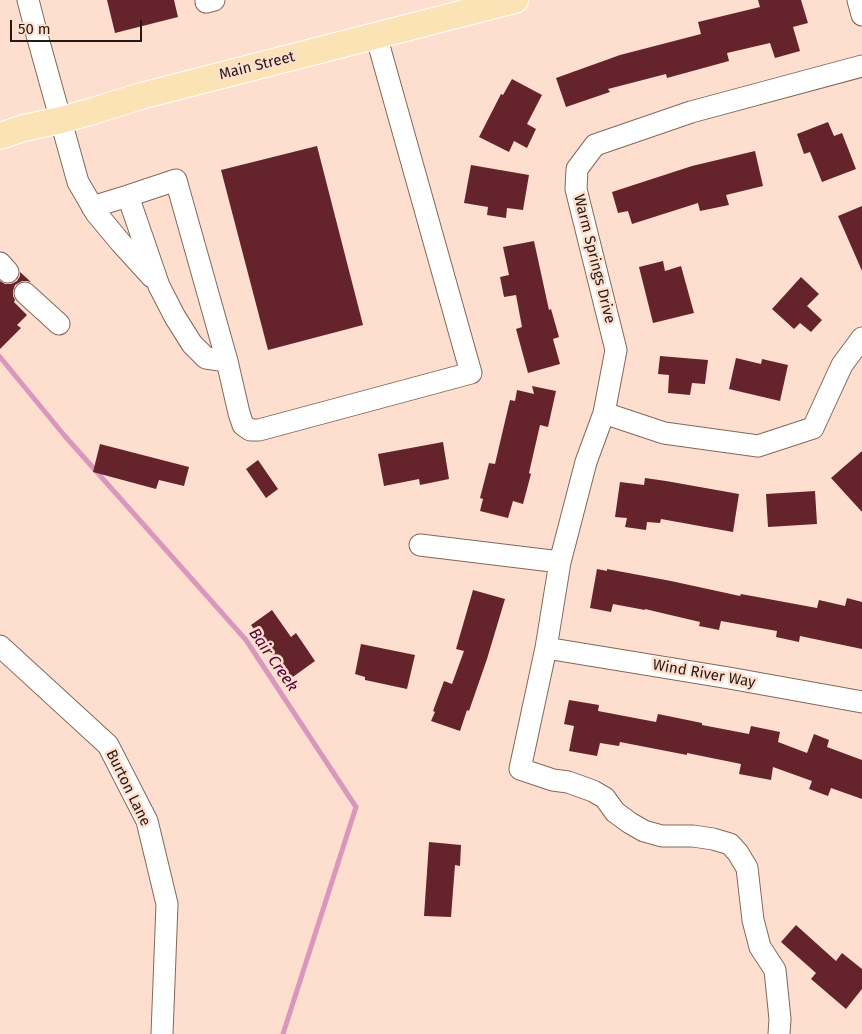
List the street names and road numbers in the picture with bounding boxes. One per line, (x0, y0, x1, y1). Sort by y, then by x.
street label: Main Street (217, 48, 297, 84)
street label: Warm Springs Drive (569, 193, 619, 325)
street label: Wind River Way (651, 656, 757, 692)
street label: Burton Lane (102, 747, 154, 829)

